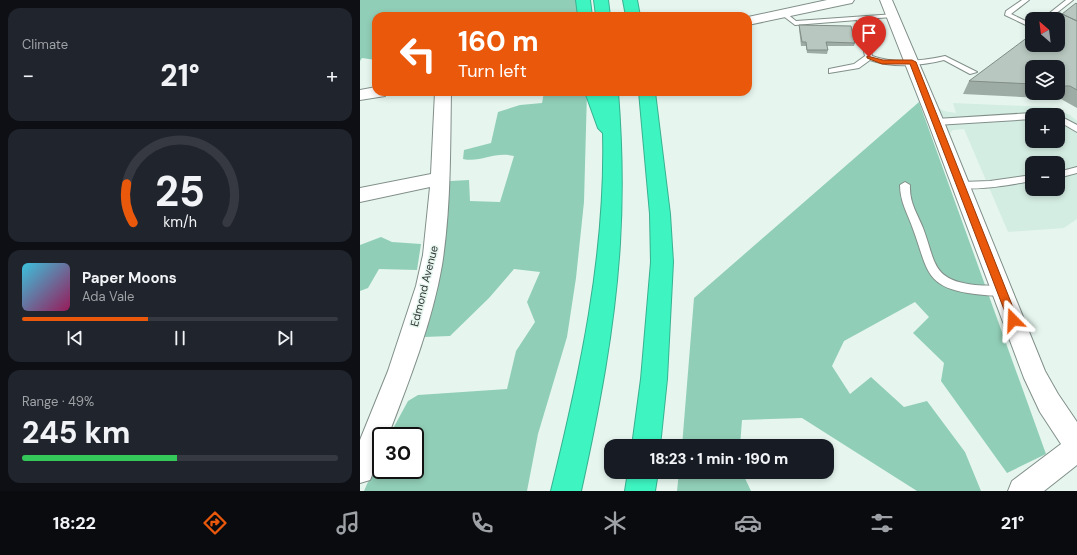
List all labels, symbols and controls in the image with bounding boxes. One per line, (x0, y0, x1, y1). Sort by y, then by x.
north arrow (1025, 12, 1065, 52)
map controls (1025, 12, 1065, 196)
pin (852, 16, 886, 57)
icon: arrive (858, 22, 880, 44)
text: 160 m (458, 23, 539, 60)
icon: left (392, 28, 444, 80)
text: Climate (22, 36, 68, 53)
text: 21° (160, 56, 200, 95)
text: Turn left (458, 59, 527, 83)
button: layers (1025, 60, 1065, 100)
text: − (22, 61, 34, 90)
text: + (326, 61, 338, 90)
button: + (1025, 108, 1065, 148)
button: − (1025, 156, 1065, 196)
text: 25 (155, 165, 205, 219)
text: km/h (163, 213, 197, 231)
street label: Edmond Avenue (407, 244, 441, 328)
text: Paper Moons (82, 268, 177, 288)
text: Ada Vale (82, 288, 134, 305)
position arrow (992, 299, 1034, 341)
icon: previous (64, 327, 86, 349)
icon: pause (169, 327, 191, 349)
icon: next (274, 327, 296, 349)
text: Range · 49% (22, 393, 94, 410)
text: 245 km (22, 413, 130, 452)
speed limit sign: 30 (372, 427, 424, 479)
text: 18:23 · 1 min · 190 m (650, 449, 788, 469)
icon: directions (201, 509, 229, 537)
icon: music (334, 509, 362, 537)
icon: phone (468, 509, 496, 537)
icon: climate (601, 509, 629, 537)
icon: car (734, 509, 762, 537)
icon: filters (868, 509, 896, 537)
text: 18:22 (53, 511, 96, 535)
text: 21° (1001, 511, 1024, 535)

